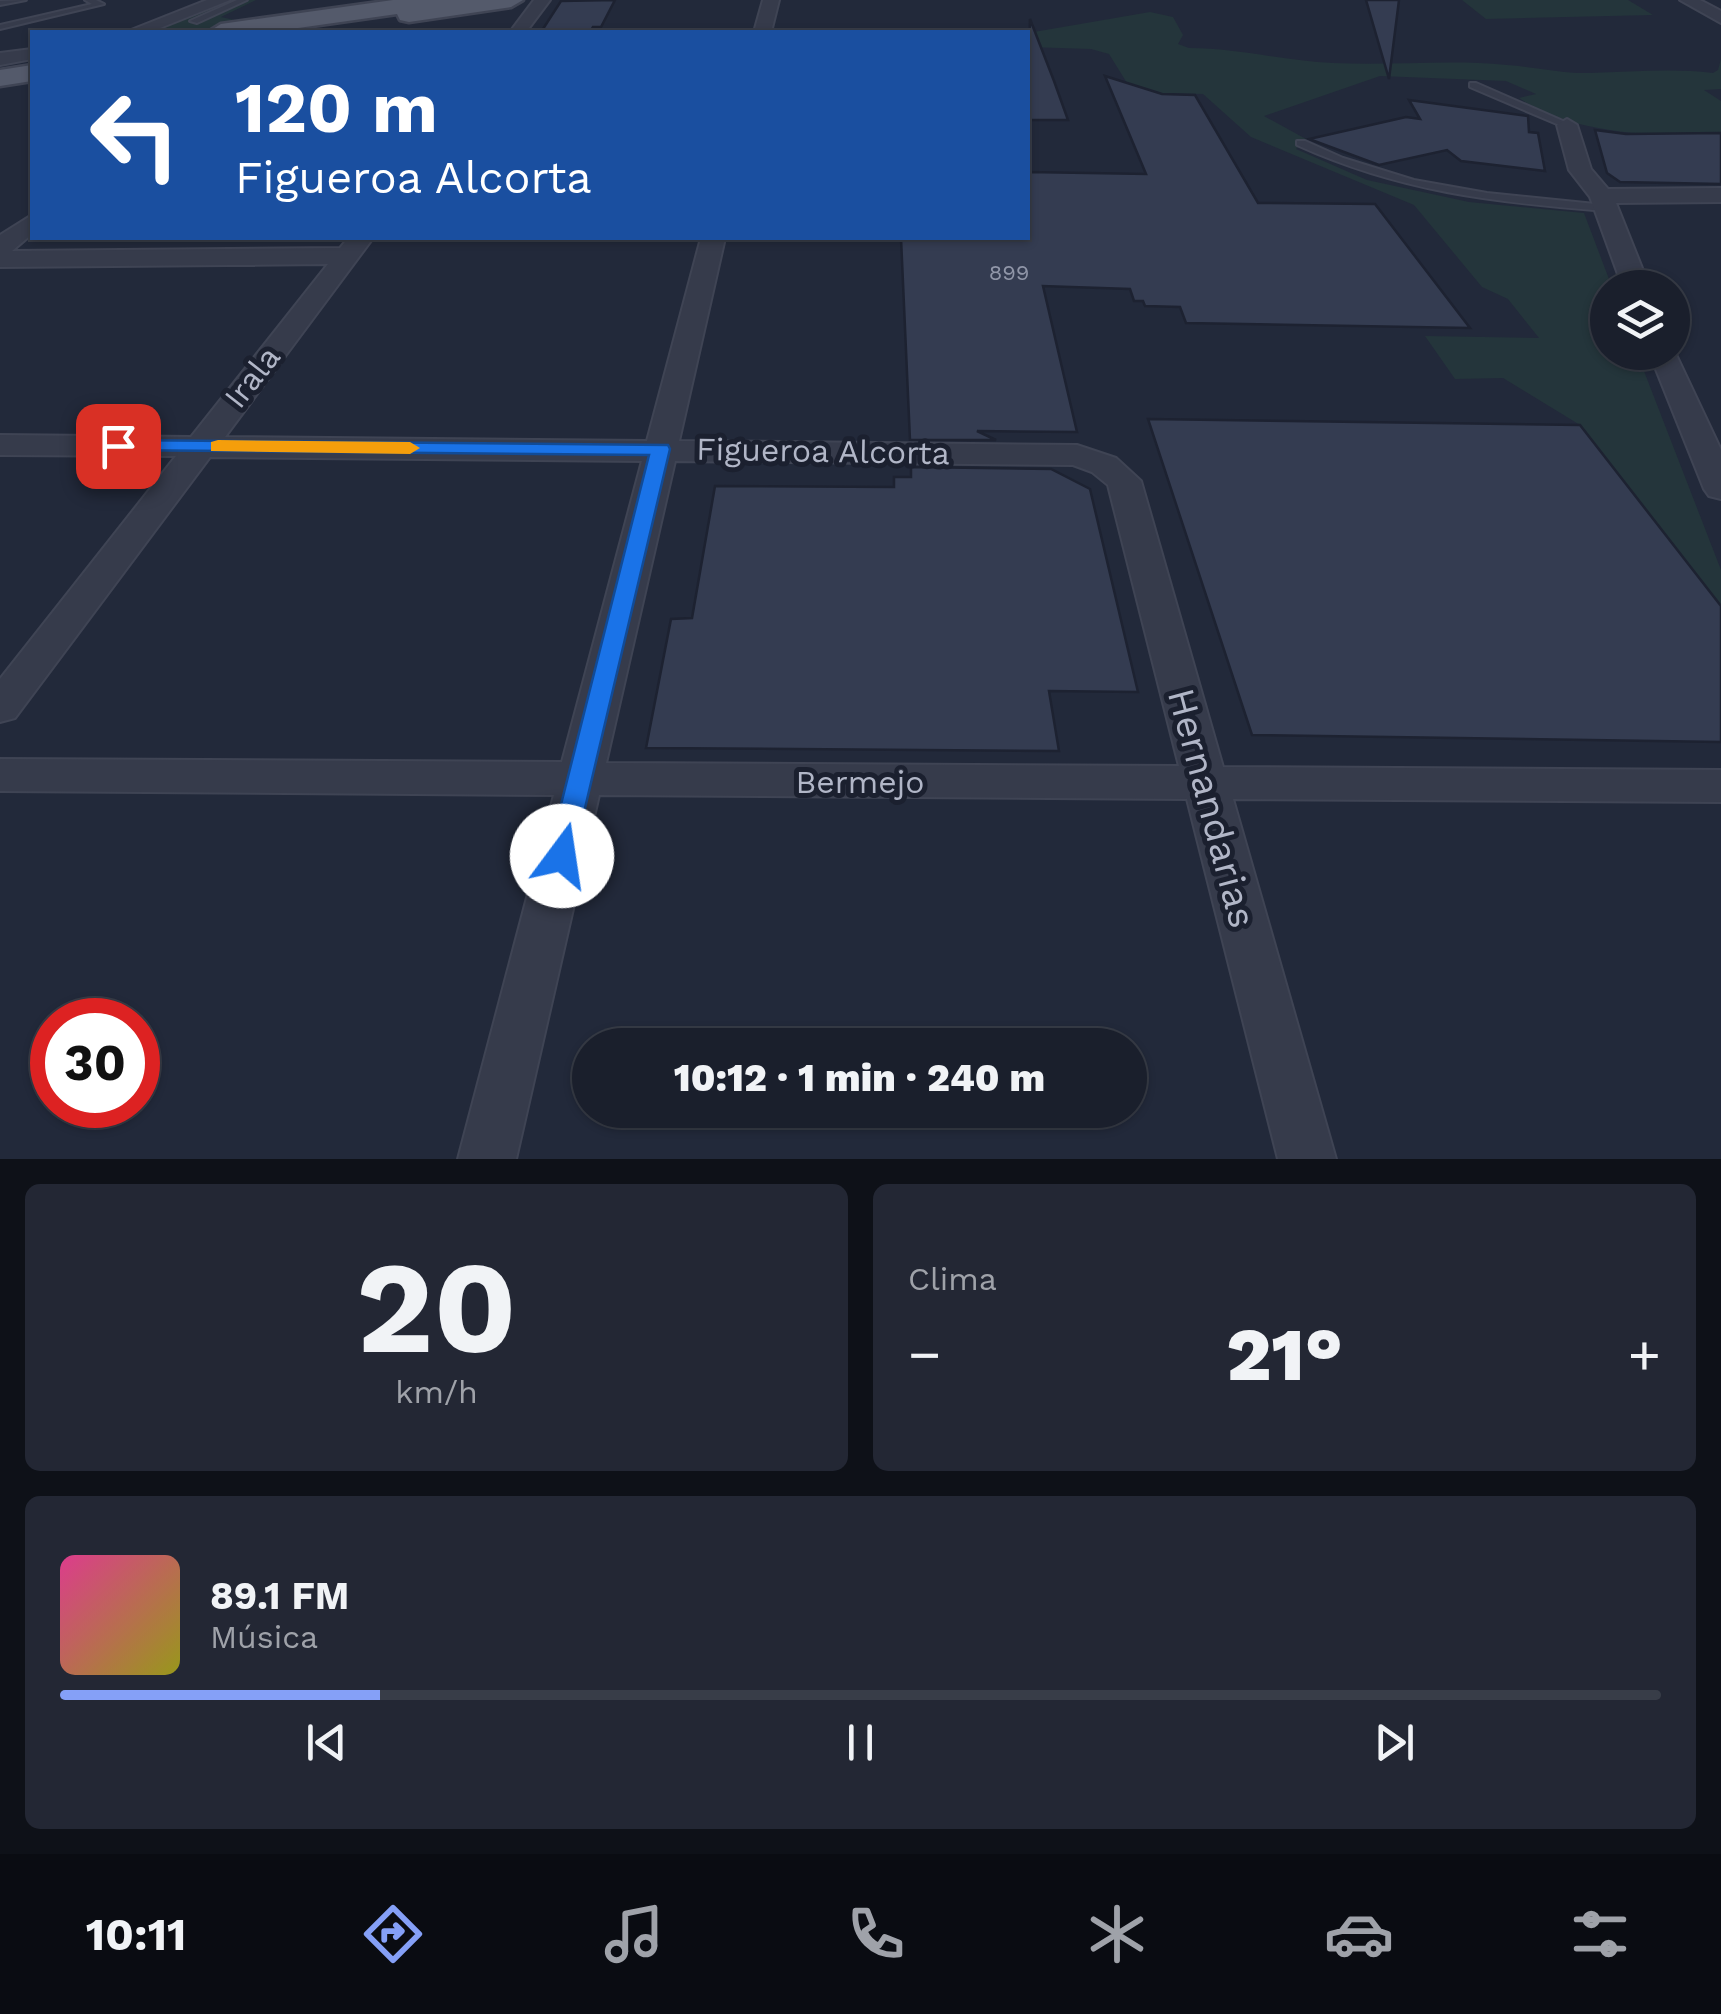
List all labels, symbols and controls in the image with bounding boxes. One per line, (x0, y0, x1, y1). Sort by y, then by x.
text: 120 m (235, 67, 438, 149)
icon: left (70, 70, 200, 200)
text: Figueroa Alcorta (235, 151, 592, 204)
house number: 899 (989, 260, 1029, 285)
map controls (1590, 270, 1690, 370)
button: layers (1590, 270, 1690, 370)
street label: Irala (216, 339, 288, 415)
pin (76, 404, 161, 489)
icon: arrive (91, 419, 146, 474)
street label: Figueroa Alcorta (696, 430, 950, 472)
street label: Hernandarias (1159, 683, 1265, 933)
street label: Bermejo (795, 763, 925, 801)
position arrow (510, 804, 614, 908)
speed limit sign: 30 (30, 998, 160, 1128)
text: 10:12 · 1 min · 240 m (674, 1056, 1045, 1100)
text: 20 (356, 1231, 517, 1384)
text: Clima (908, 1260, 997, 1298)
text: 21° (1226, 1310, 1343, 1398)
text: − (908, 1322, 941, 1386)
text: + (1628, 1322, 1661, 1386)
text: km/h (395, 1373, 478, 1411)
text: 89.1 FM (210, 1574, 349, 1618)
text: Música (210, 1618, 318, 1656)
icon: previous (299, 1715, 354, 1770)
icon: pause (833, 1715, 888, 1770)
icon: next (1367, 1715, 1422, 1770)
icon: directions (358, 1899, 428, 1969)
icon: music (599, 1899, 669, 1969)
icon: phone (841, 1899, 911, 1969)
icon: climate (1082, 1899, 1152, 1969)
icon: car (1324, 1899, 1394, 1969)
icon: filters (1565, 1899, 1635, 1969)
text: 10:11 (86, 1908, 186, 1961)

